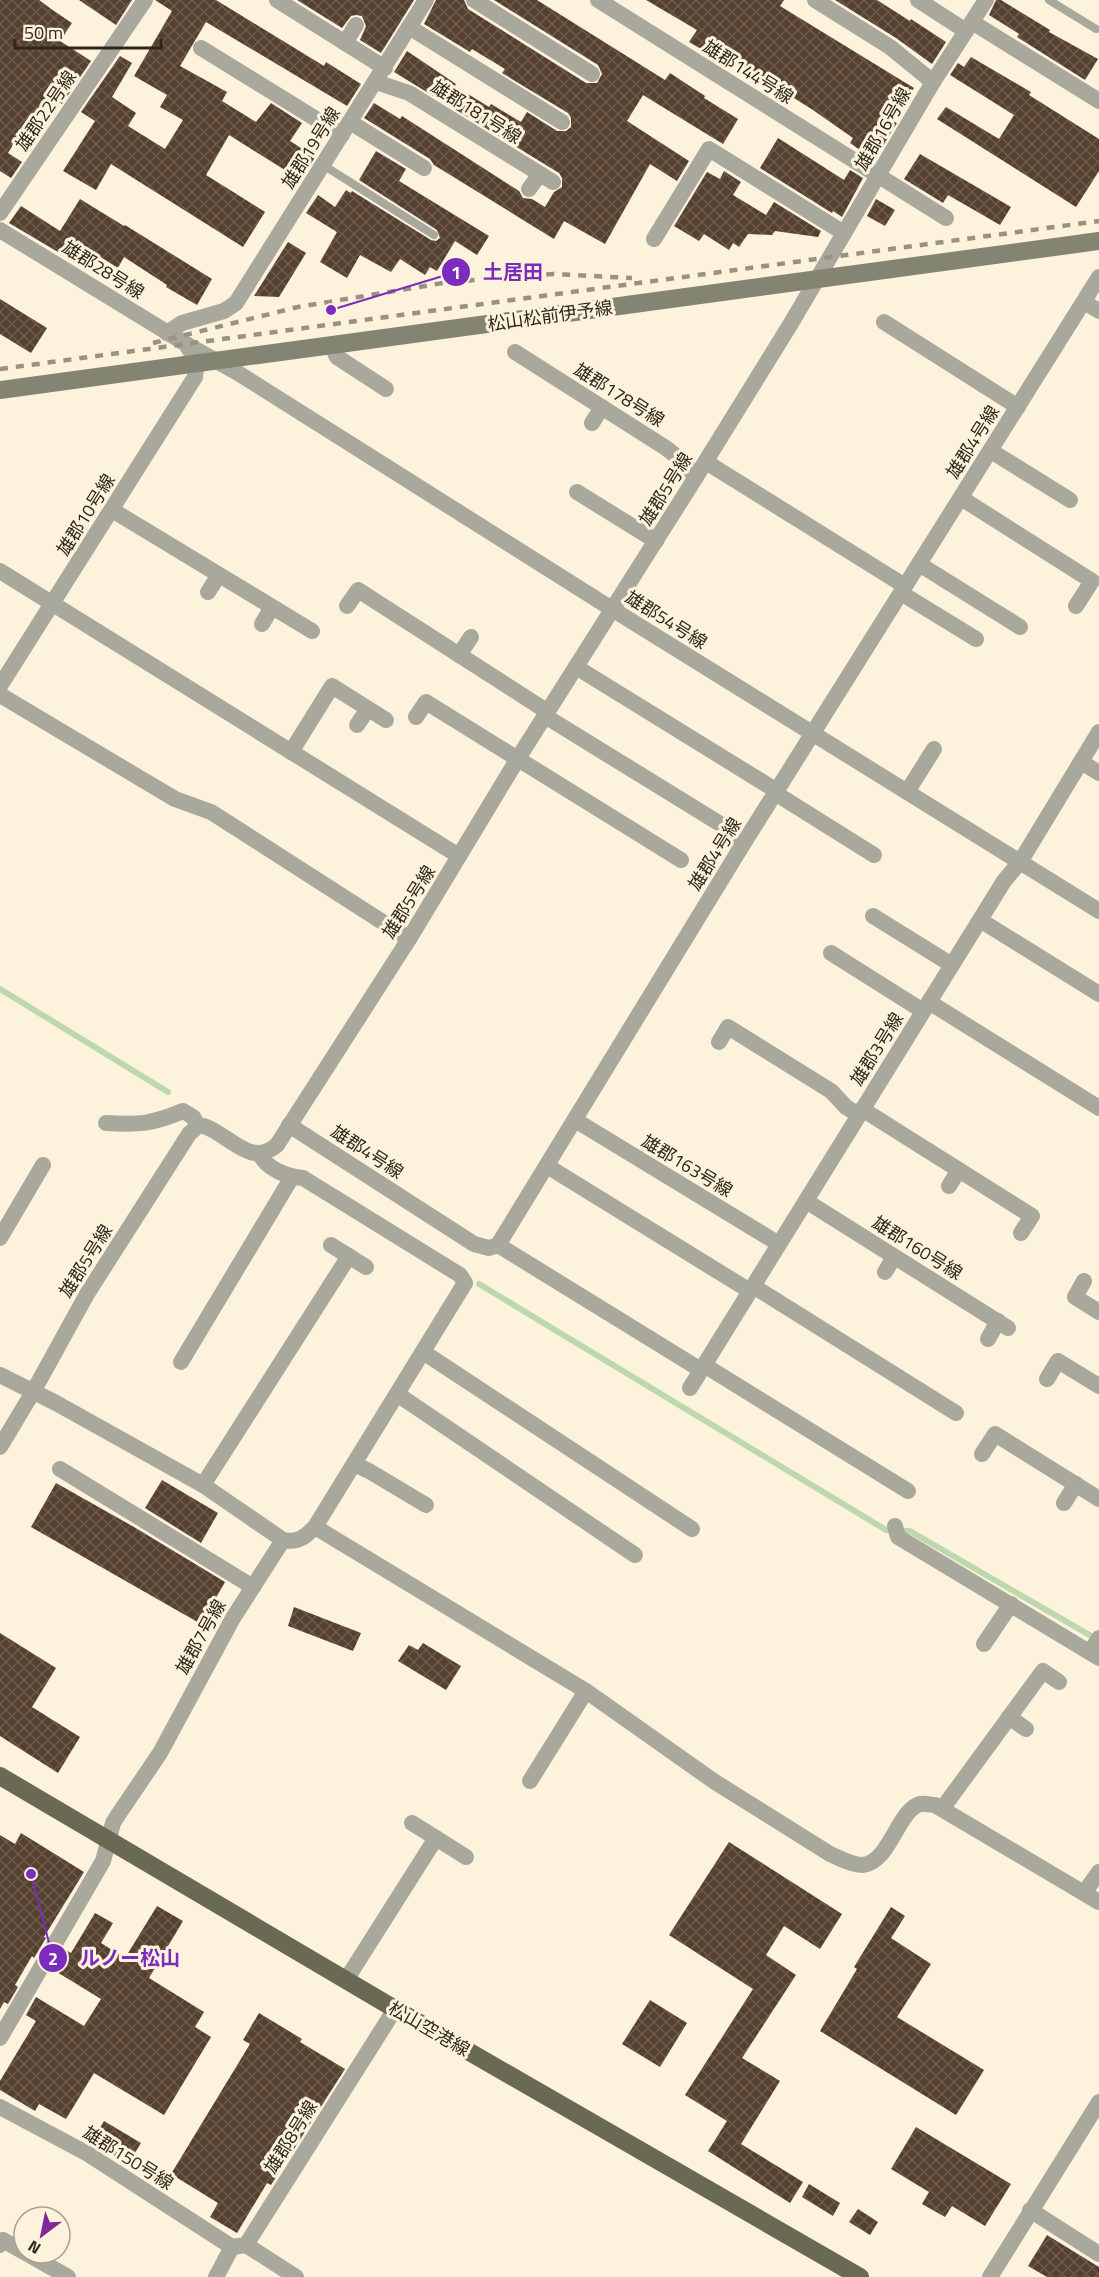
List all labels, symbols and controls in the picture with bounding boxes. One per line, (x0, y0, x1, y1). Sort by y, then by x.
scale bar (15, 12, 160, 50)
text: 50 m (24, 19, 63, 46)
street label: 雄郡144号線 (698, 33, 799, 110)
street label: 雄郡22号線 (9, 65, 83, 156)
street label: 雄郡181号線 (426, 73, 527, 150)
street label: 雄郡16号線 (848, 82, 917, 175)
street label: 雄郡19号線 (275, 101, 346, 194)
street label: 雄郡28号線 (57, 234, 150, 305)
callout: 土居田 (441, 253, 555, 291)
text: 土居田 (483, 256, 543, 287)
text: 1 (451, 259, 461, 286)
street label: 松山松前伊予線 (486, 293, 614, 338)
street label: 雄郡178号線 (569, 356, 670, 433)
street label: 雄郡4号線 (939, 400, 1006, 484)
street label: 雄郡5号線 (632, 447, 699, 531)
street label: 雄郡10号線 (50, 468, 121, 561)
street label: 雄郡54号線 (620, 584, 713, 655)
street label: 雄郡4号線 (681, 812, 748, 896)
street label: 雄郡5号線 (375, 860, 442, 944)
street label: 雄郡3号線 (843, 1007, 910, 1091)
street label: 雄郡4号線 (325, 1118, 409, 1185)
street label: 雄郡163号線 (636, 1128, 738, 1203)
street label: 雄郡160号線 (867, 1209, 968, 1286)
street label: 雄郡5号線 (52, 1219, 119, 1303)
street label: 雄郡7号線 (169, 1594, 232, 1679)
callout: ルノー松山 (38, 1939, 192, 1977)
text: ルノー松山 (80, 1942, 180, 1973)
text: 2 (48, 1945, 58, 1972)
street label: 松山空港線 (384, 1994, 475, 2063)
street label: 雄郡8号線 (257, 2095, 324, 2179)
street label: 雄郡150号線 (78, 2119, 179, 2196)
north arrow (12, 2205, 72, 2265)
text: N (23, 2235, 45, 2261)

